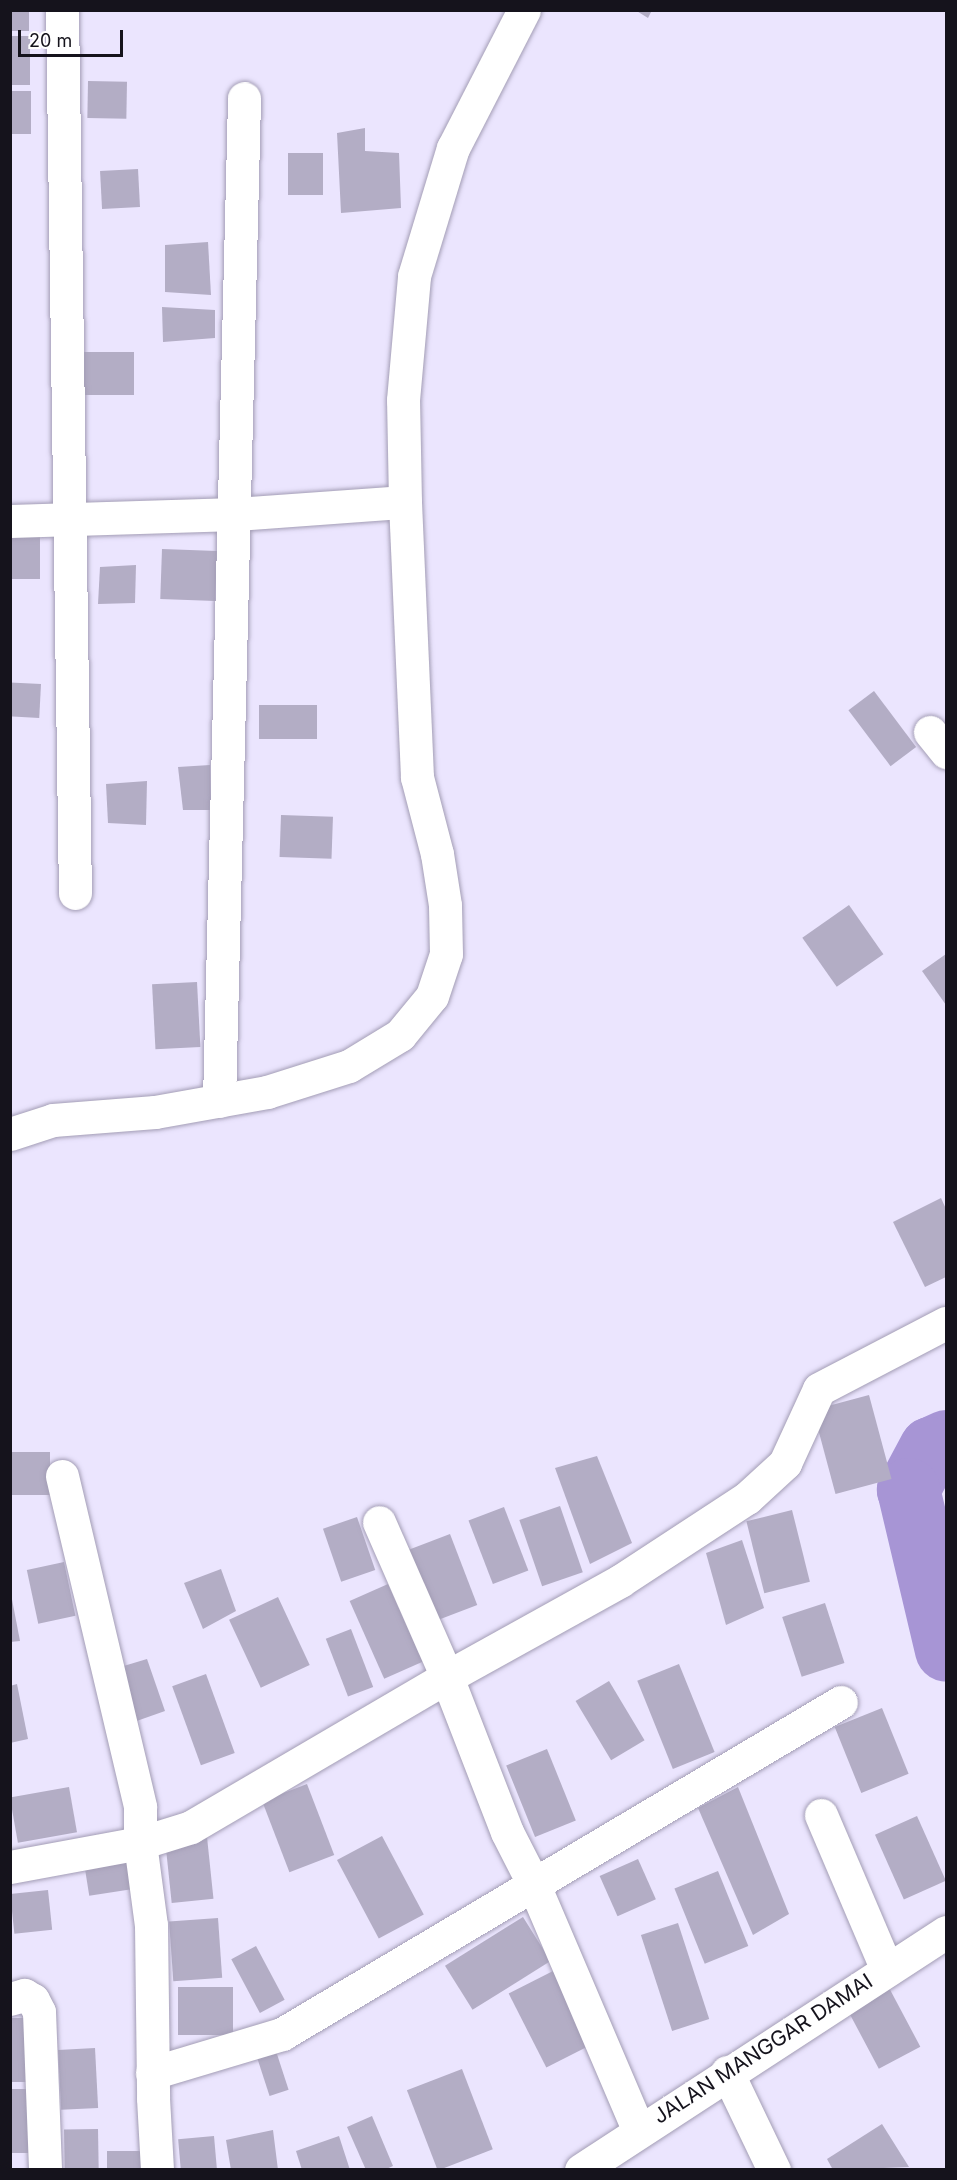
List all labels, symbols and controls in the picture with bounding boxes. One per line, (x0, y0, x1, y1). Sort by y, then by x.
scale bar (21, 18, 126, 56)
text: 20 m (29, 30, 72, 51)
street label: JALAN MANGGAR DAMAI (649, 1969, 877, 2129)

